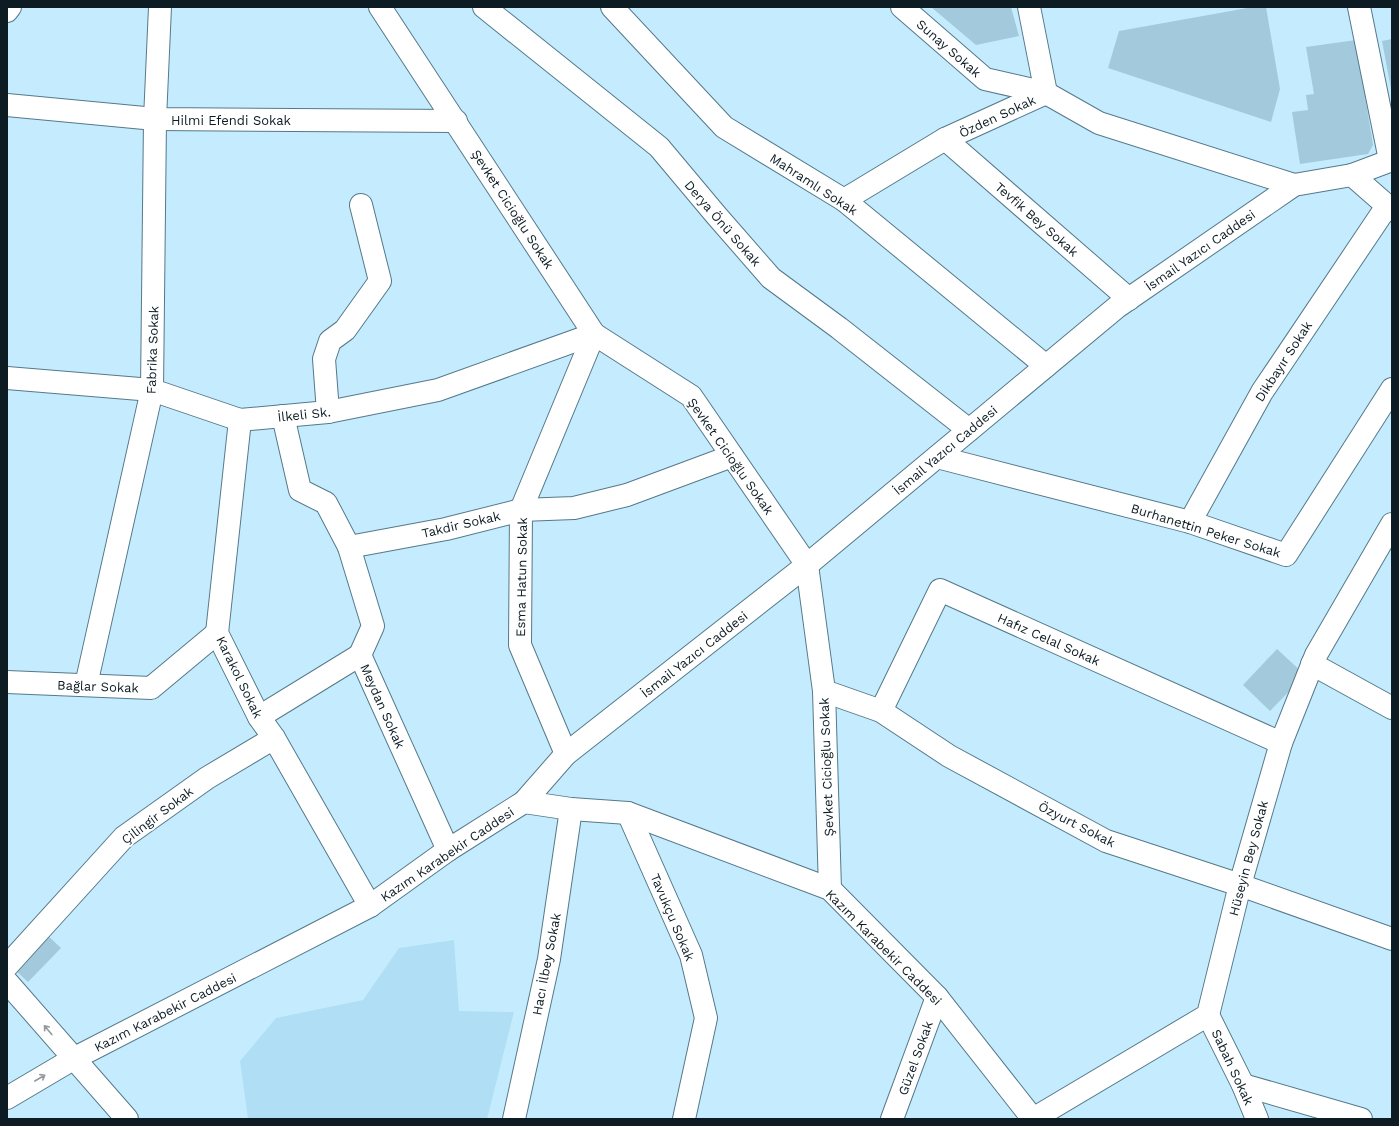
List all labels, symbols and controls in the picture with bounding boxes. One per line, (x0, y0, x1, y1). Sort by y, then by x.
street label: Sunay Sokak (913, 16, 984, 81)
street label: Özden Sokak (957, 92, 1038, 141)
street label: Hilmi Efendi Sokak (171, 113, 292, 128)
street label: Şevket Cicioğlu Sokak (468, 147, 557, 272)
street label: Mahramlı Sokak (767, 151, 861, 219)
street label: Derya Önü Sokak (681, 177, 764, 270)
street label: Tevfik Bey Sokak (992, 179, 1082, 260)
street label: İsmail Yazıcı Caddesi (1142, 207, 1258, 294)
street label: Fabrika Sokak (143, 305, 162, 394)
street label: Dikbayır Sokak (1252, 318, 1315, 404)
street label: Şevket Cicioğlu Sokak (685, 395, 777, 518)
street label: İsmail Yazıcı Caddesi (890, 403, 1000, 498)
street label: İlkeli Sk. (277, 404, 331, 425)
street label: Burhanettin Peker Sokak (1129, 500, 1283, 561)
street label: Takdir Sokak (420, 508, 502, 541)
street label: Esma Hatun Sokak (513, 516, 530, 637)
street label: İsmail Yazıcı Caddesi (638, 608, 750, 701)
street label: Hafız Celal Sokak (995, 610, 1103, 669)
street label: Karakol Sokak (213, 634, 266, 721)
street label: Meydan Sokak (357, 662, 408, 751)
street label: Bağlar Sokak (57, 678, 140, 695)
street label: Şevket Cicioğlu Sokak (817, 697, 836, 837)
street label: Çilingir Sokak (119, 783, 197, 847)
street label: Hüseyin Bey Sokak (1226, 798, 1271, 917)
street label: Özyurt Sokak (1036, 799, 1118, 851)
street label: Kazım Karabekir Caddesi (378, 804, 517, 905)
street label: Tavukçu Sokak (647, 871, 698, 964)
street label: Kazım Karabekir Caddesi (823, 886, 945, 1008)
street label: Hacı İlbey Sokak (529, 911, 564, 1017)
street label: Kazım Karabekir Caddesi (92, 970, 239, 1055)
street label: Güzel Sokak (895, 1018, 936, 1097)
one-way arrow (43, 1024, 52, 1035)
street label: Sabah Sokak (1208, 1027, 1257, 1108)
one-way arrow (34, 1074, 46, 1082)

